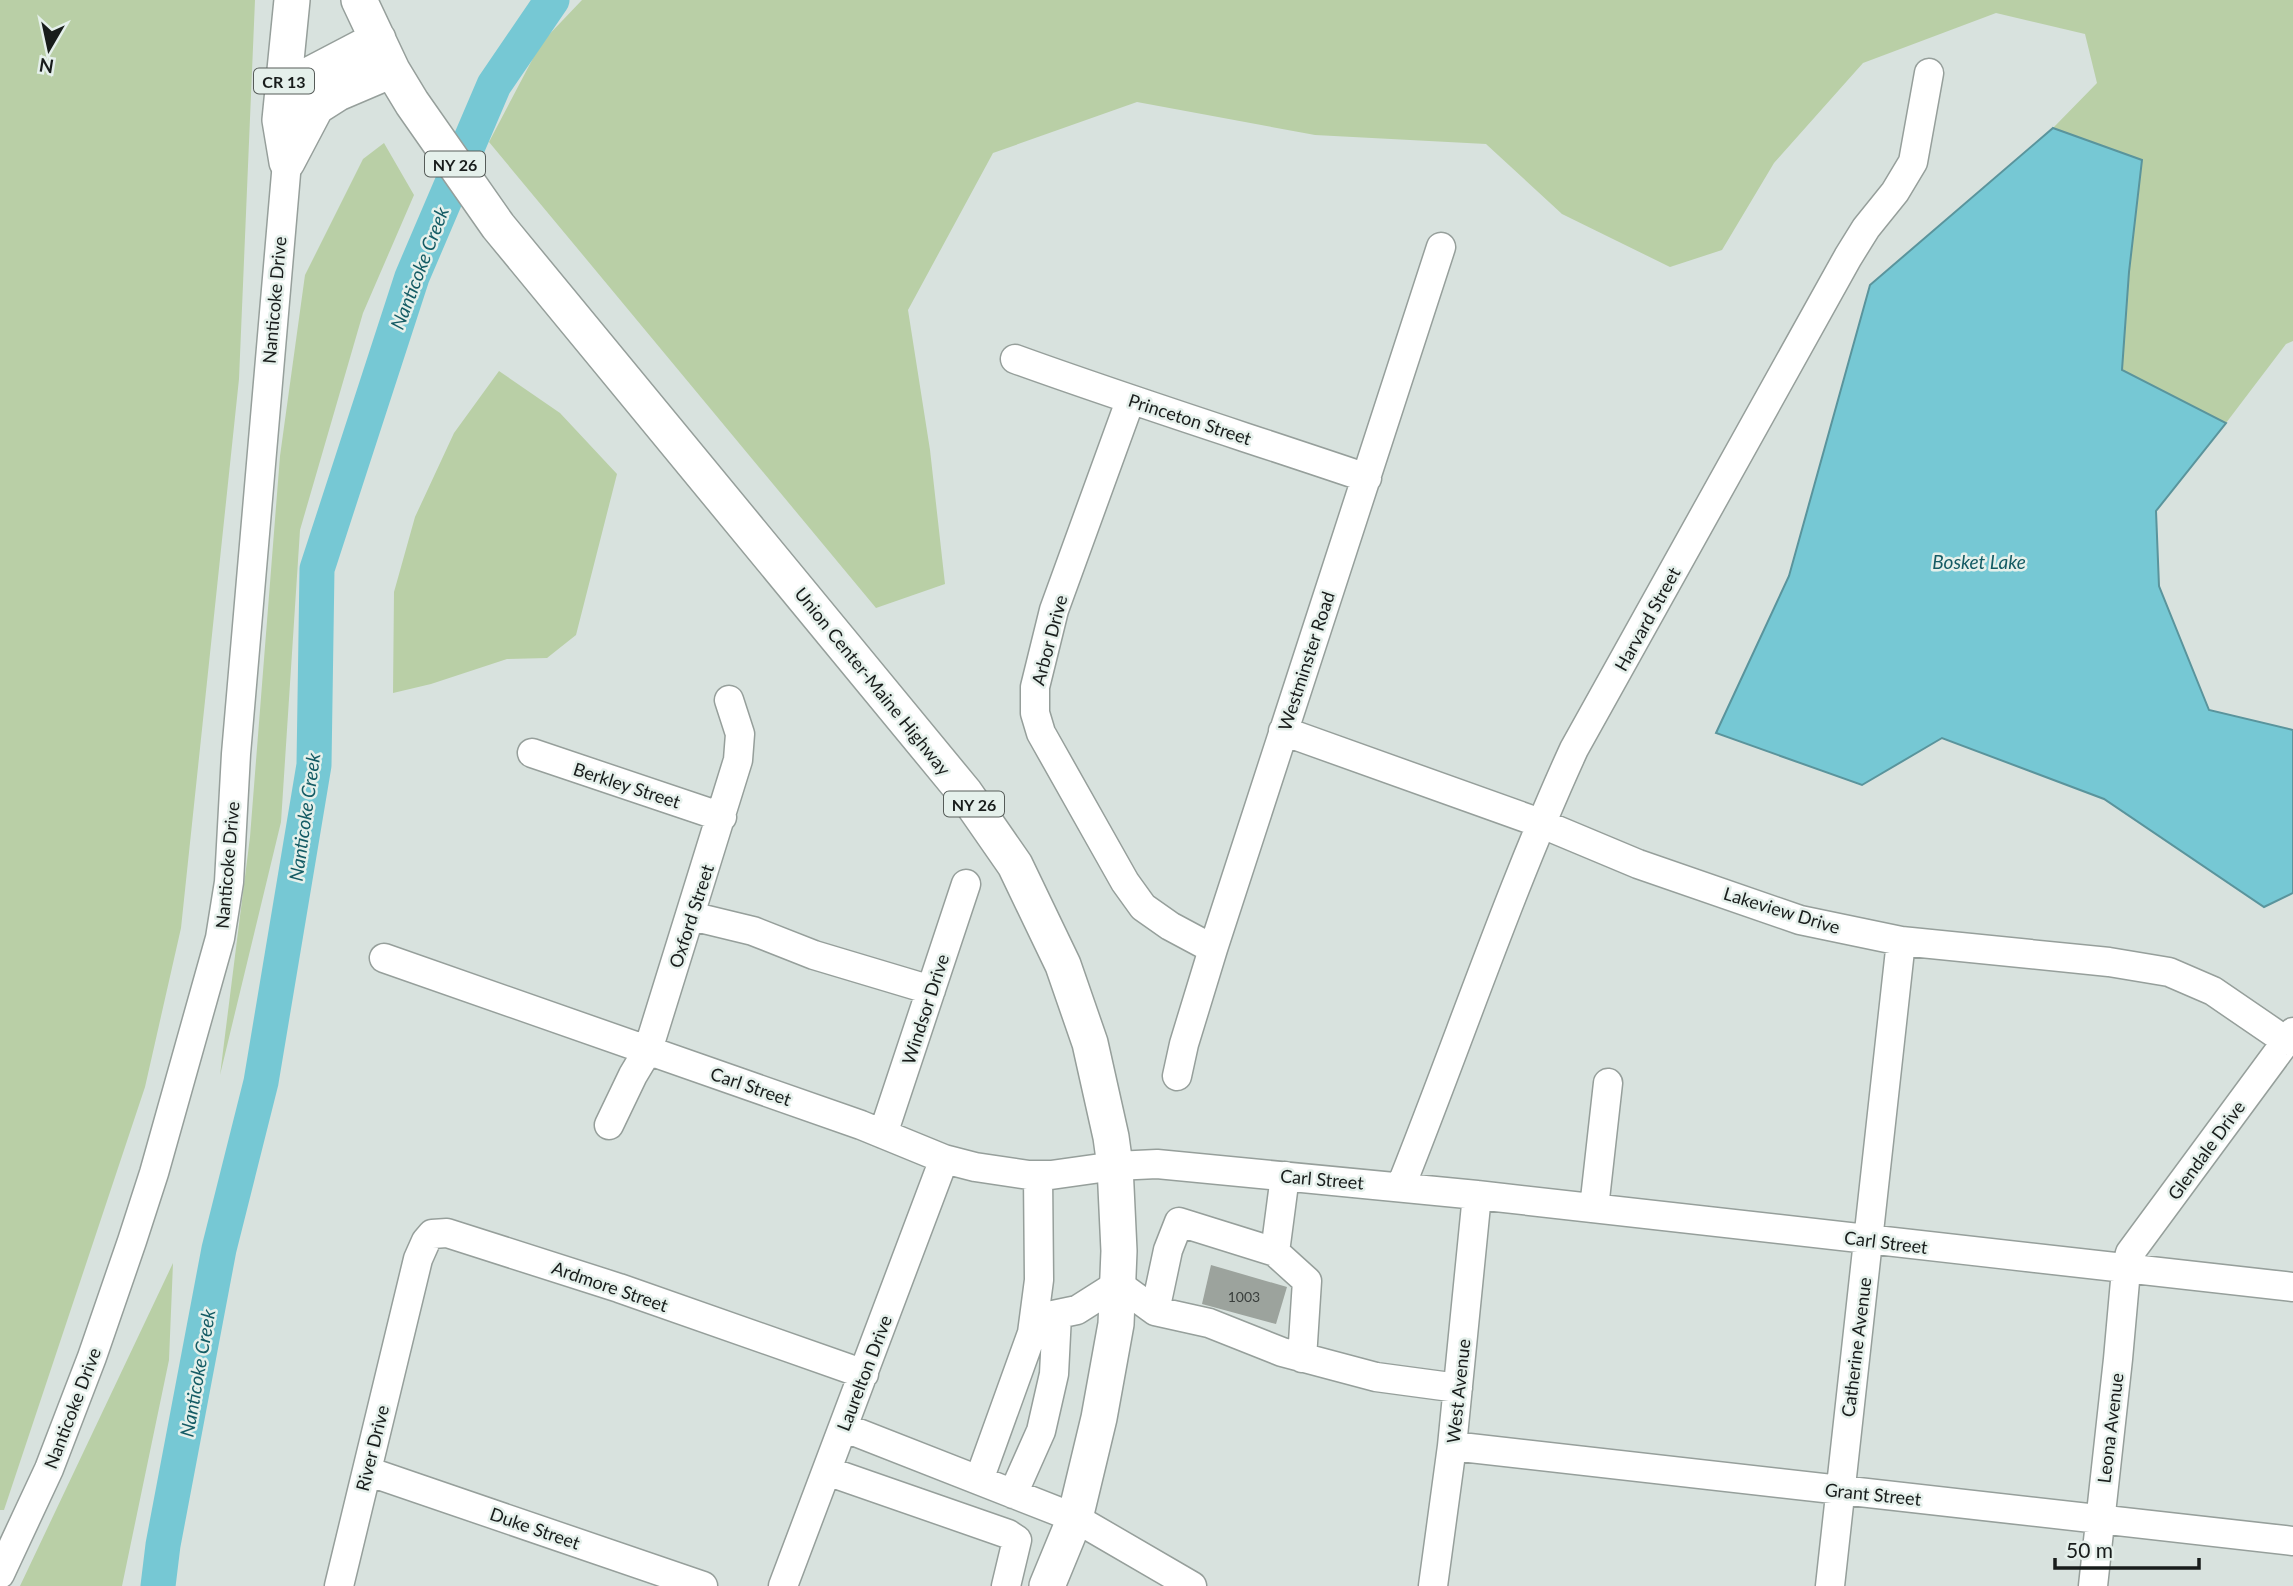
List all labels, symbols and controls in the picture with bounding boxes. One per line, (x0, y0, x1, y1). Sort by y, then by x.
north arrow (14, 14, 84, 84)
text: N (37, 54, 55, 79)
road number: CR 13 (254, 68, 314, 94)
road number: NY 26 (425, 152, 485, 176)
water label: Nanticoke Creek (385, 203, 453, 332)
street label: Nanticoke Drive (257, 235, 291, 365)
street label: Princeton Street (1126, 389, 1255, 449)
water label: Bosket Lake (1932, 550, 2026, 573)
street label: Harvard Street (1609, 563, 1685, 675)
street label: Union Center-Maine Highway (790, 583, 956, 780)
street label: Westminster Road (1273, 589, 1339, 733)
street label: Arbor Drive (1026, 592, 1072, 688)
water label: Nanticoke Creek (284, 750, 325, 883)
street label: Berkley Street (571, 757, 684, 813)
road number: NY 26 (944, 792, 1004, 817)
street label: Nanticoke Drive (210, 800, 244, 930)
street label: Oxford Street (664, 861, 718, 971)
street label: Lakeview Drive (1721, 882, 1843, 938)
street label: Windsor Drive (897, 951, 953, 1067)
street label: Carl Street (708, 1062, 795, 1110)
street label: Glendale Drive (2163, 1096, 2249, 1204)
street label: Carl Street (1279, 1164, 1365, 1194)
street label: Carl Street (1843, 1226, 1929, 1258)
street label: Ardmore Street (549, 1256, 671, 1316)
street label: Catherine Avenue (1836, 1276, 1876, 1418)
house number: 1003 (1228, 1288, 1260, 1305)
water label: Nanticoke Creek (174, 1306, 220, 1439)
street label: Laurelton Drive (832, 1312, 896, 1434)
street label: West Avenue (1442, 1338, 1474, 1444)
street label: Nanticoke Drive (39, 1344, 105, 1472)
street label: Leona Avenue (2092, 1372, 2128, 1484)
street label: River Drive (351, 1403, 393, 1493)
street label: Grant Street (1824, 1478, 1923, 1510)
street label: Duke Street (487, 1502, 583, 1554)
scale bar (2055, 1526, 2198, 1570)
text: 50 m (2066, 1537, 2113, 1562)

